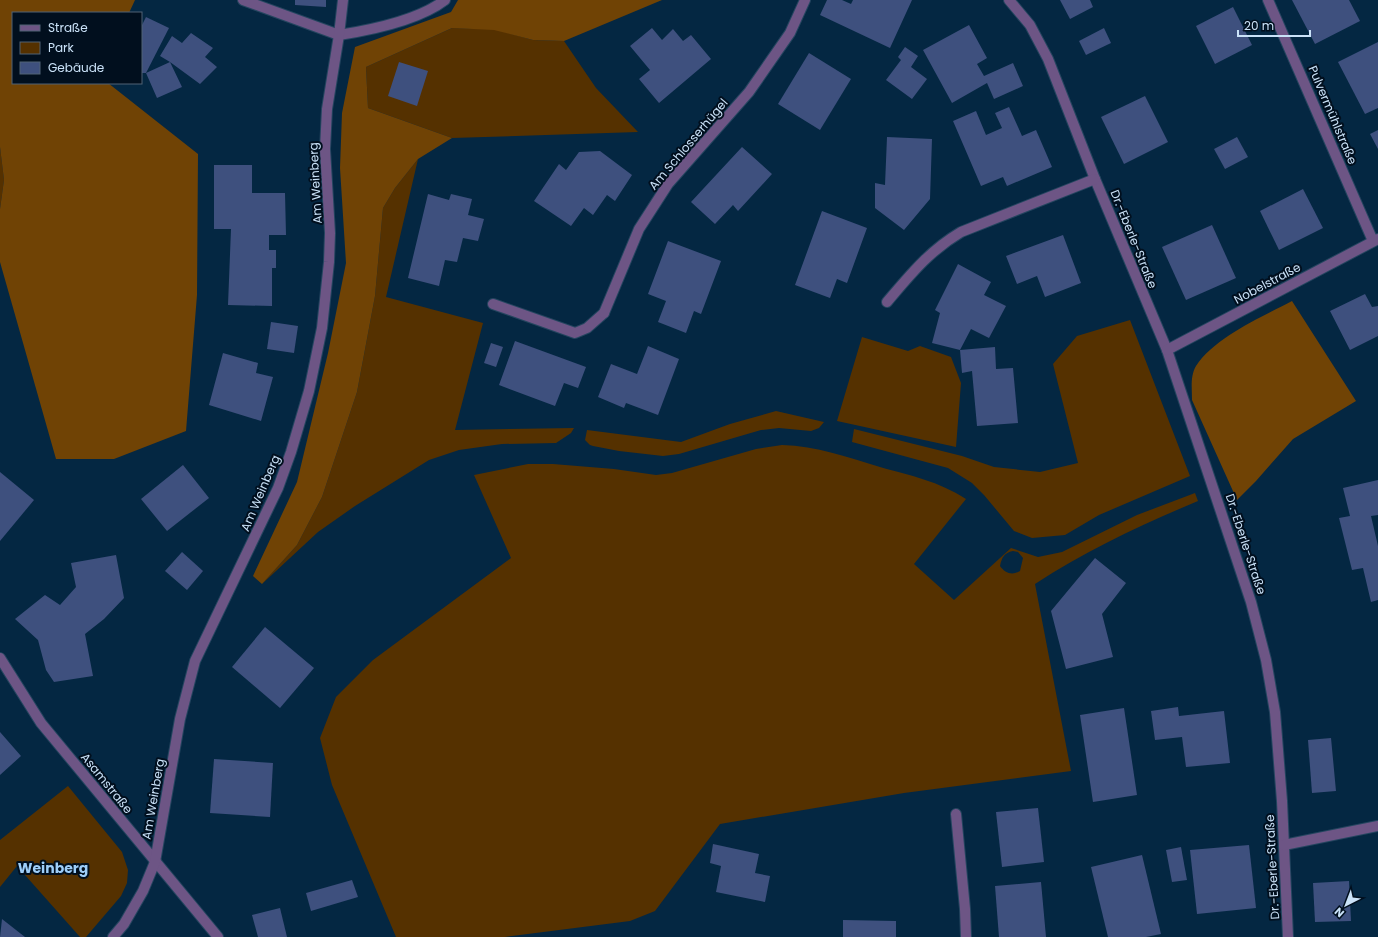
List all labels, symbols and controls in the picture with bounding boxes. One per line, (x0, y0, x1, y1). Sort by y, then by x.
legend (12, 12, 142, 84)
scale bar (1238, 12, 1310, 38)
text: 20 m (1244, 17, 1274, 34)
text: Straße (48, 19, 88, 36)
text: Park (48, 39, 75, 56)
text: Gebäude (48, 59, 104, 76)
street label: Pulvermühlstraße (1305, 63, 1361, 167)
street label: Am Schlosserhügel (645, 95, 731, 193)
street label: Am Weinberg (304, 142, 326, 224)
street label: Dr.-Eberle-Straße (1106, 187, 1162, 291)
street label: Nobelstraße (1231, 258, 1303, 308)
street label: Am Weinberg (236, 452, 284, 534)
street label: Dr.-Eberle-Straße (1222, 491, 1270, 597)
street label: Asamstraße (77, 749, 137, 817)
street label: Am Weinberg (138, 757, 168, 841)
street label: Dr.-Eberle-Straße (1261, 814, 1283, 920)
district label: Weinberg (18, 858, 88, 878)
north arrow (1326, 885, 1366, 925)
text: N (1331, 904, 1348, 921)

